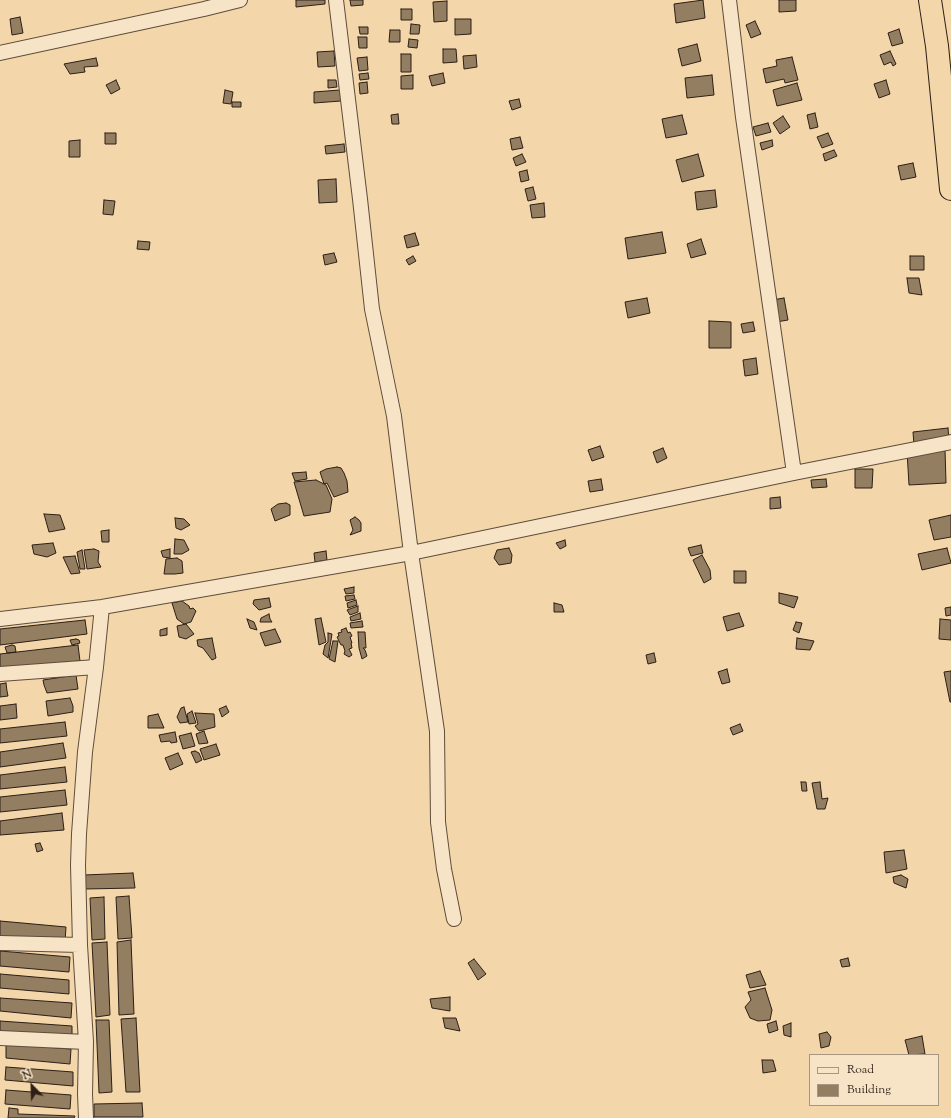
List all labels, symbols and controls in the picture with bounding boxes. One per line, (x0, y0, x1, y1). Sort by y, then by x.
legend (809, 1054, 939, 1106)
text: Road (847, 1061, 874, 1079)
north arrow (12, 1066, 52, 1106)
text: N (20, 1066, 34, 1084)
text: Building (847, 1081, 891, 1099)

